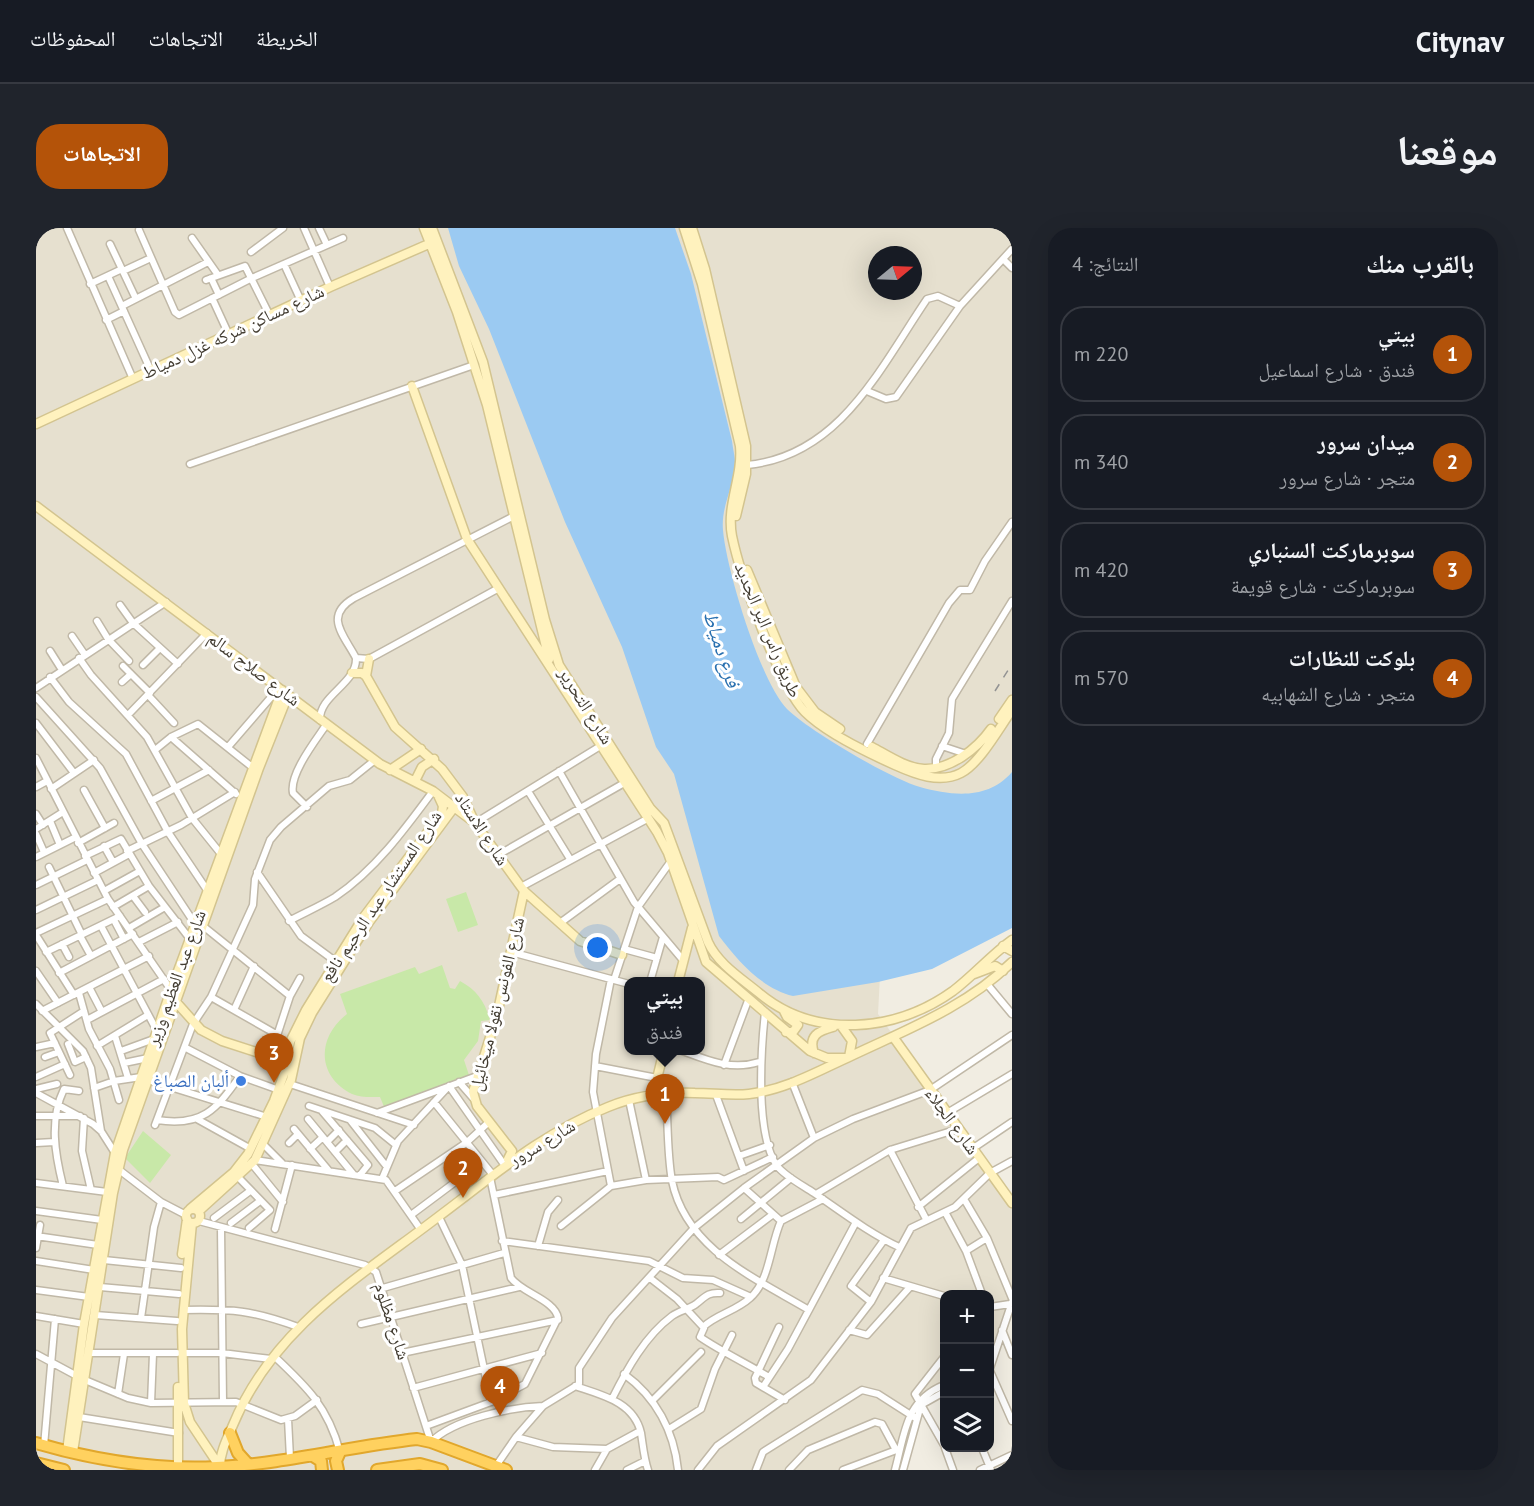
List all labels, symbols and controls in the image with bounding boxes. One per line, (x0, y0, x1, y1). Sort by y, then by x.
text: Citynav (1416, 23, 1504, 60)
text: المحفوظات (30, 25, 115, 52)
text: الاتجاهات (148, 25, 223, 52)
text: الخريطة (256, 25, 318, 52)
text: موقعنا (1397, 122, 1498, 177)
button: الاتجاهات (36, 124, 168, 189)
north arrow (868, 246, 922, 300)
text: بالقرب منك (1366, 247, 1474, 280)
text: النتائج: 4 (1072, 251, 1139, 277)
street label: شارع مساكن شركه غزل دمياط (138, 279, 328, 384)
text: بيتي (1378, 320, 1415, 348)
text: 220 m (1074, 341, 1128, 367)
text: 1 (1447, 341, 1458, 367)
text: فندق · شارع اسماعيل (1259, 357, 1415, 383)
text: ميدان سرور (1318, 428, 1415, 456)
text: 340 m (1074, 449, 1128, 475)
text: 2 (1447, 449, 1458, 475)
text: متجر · شارع سرور (1280, 465, 1415, 491)
text: سوبرماركت السنباري (1248, 536, 1415, 564)
text: 420 m (1074, 557, 1128, 583)
text: 3 (1447, 557, 1458, 583)
street label: طريق راس البر الجديد (730, 559, 807, 701)
text: سوبرماركت · شارع قويمة (1231, 573, 1415, 599)
water label: فرع دمياط (697, 607, 747, 691)
street label: شارع صلاح سالم (203, 626, 305, 712)
text: بلوكت للنظارات (1289, 644, 1415, 672)
street label: شارع التحرير (553, 662, 619, 748)
text: 570 m (1074, 665, 1128, 691)
text: 4 (1447, 665, 1458, 691)
text: متجر · شارع الشهابيه (1261, 681, 1415, 707)
street label: شارع الاستاد (450, 788, 515, 870)
street label: شارع المستشار عبد الرحيم نافع (315, 805, 447, 987)
street label: شارع عبد العظيم وزير (140, 907, 212, 1050)
street label: شارع الفونس نقولا ميخائيل (464, 915, 529, 1093)
your location (583, 933, 612, 962)
popup (624, 977, 705, 1055)
text: بيتي (646, 982, 683, 1010)
text: فندق (646, 1019, 683, 1045)
pin: 3 (254, 1034, 294, 1083)
place label: ألبان الصباغ (153, 1069, 229, 1092)
marker: ألبان الصباغ (234, 1074, 248, 1088)
pin: 1 (646, 1074, 684, 1124)
street label: شارع الجلاء (920, 1082, 985, 1159)
street label: شارع سرور (503, 1114, 579, 1172)
pin: 2 (444, 1148, 482, 1198)
street label: شارع مظلوم (368, 1279, 416, 1363)
map controls (940, 1290, 994, 1452)
button: + (940, 1290, 994, 1344)
button: − (940, 1344, 994, 1398)
pin: 4 (480, 1366, 520, 1416)
button: layers (940, 1398, 994, 1452)

